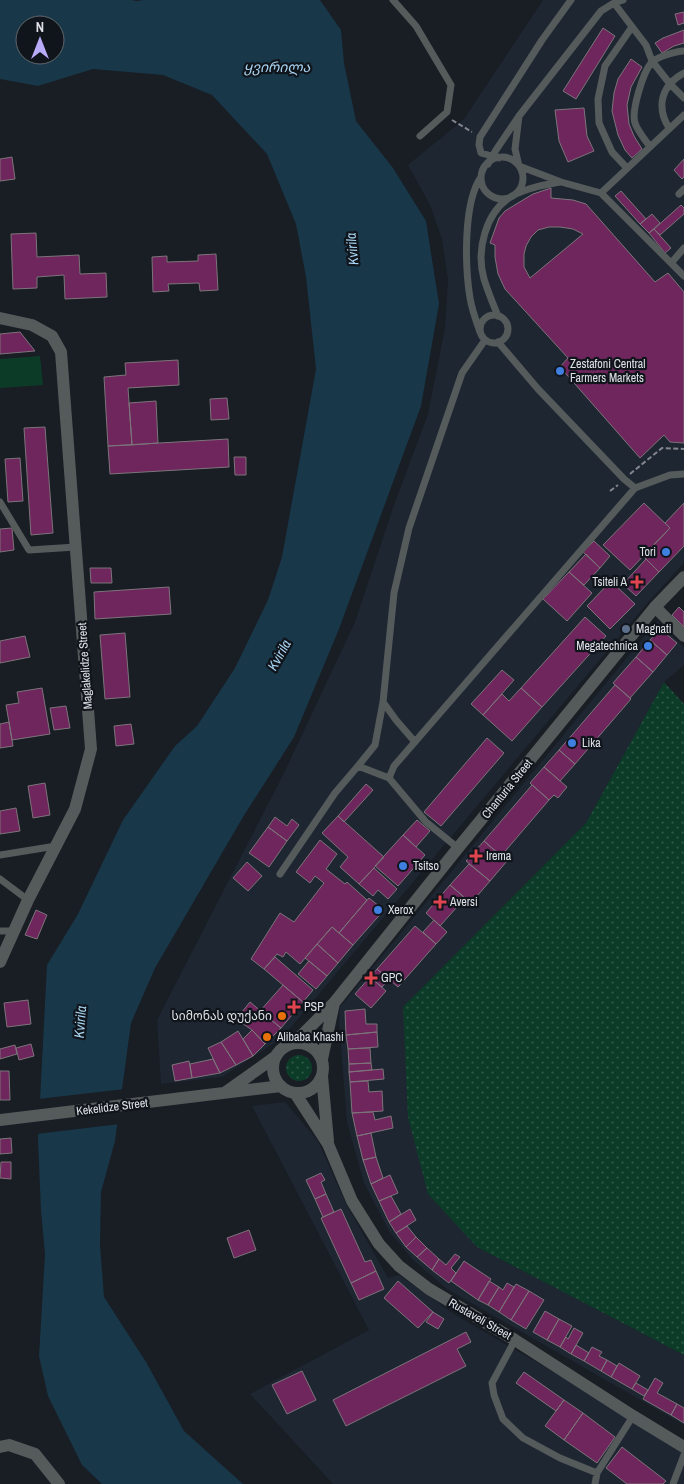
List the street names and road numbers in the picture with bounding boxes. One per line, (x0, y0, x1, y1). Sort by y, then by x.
street label: Maglakelidze Street (74, 622, 96, 710)
street label: Chanturia Street (478, 756, 536, 822)
street label: Kekelidze Street (75, 1095, 149, 1119)
street label: Rustaveli Street (446, 1295, 515, 1344)

